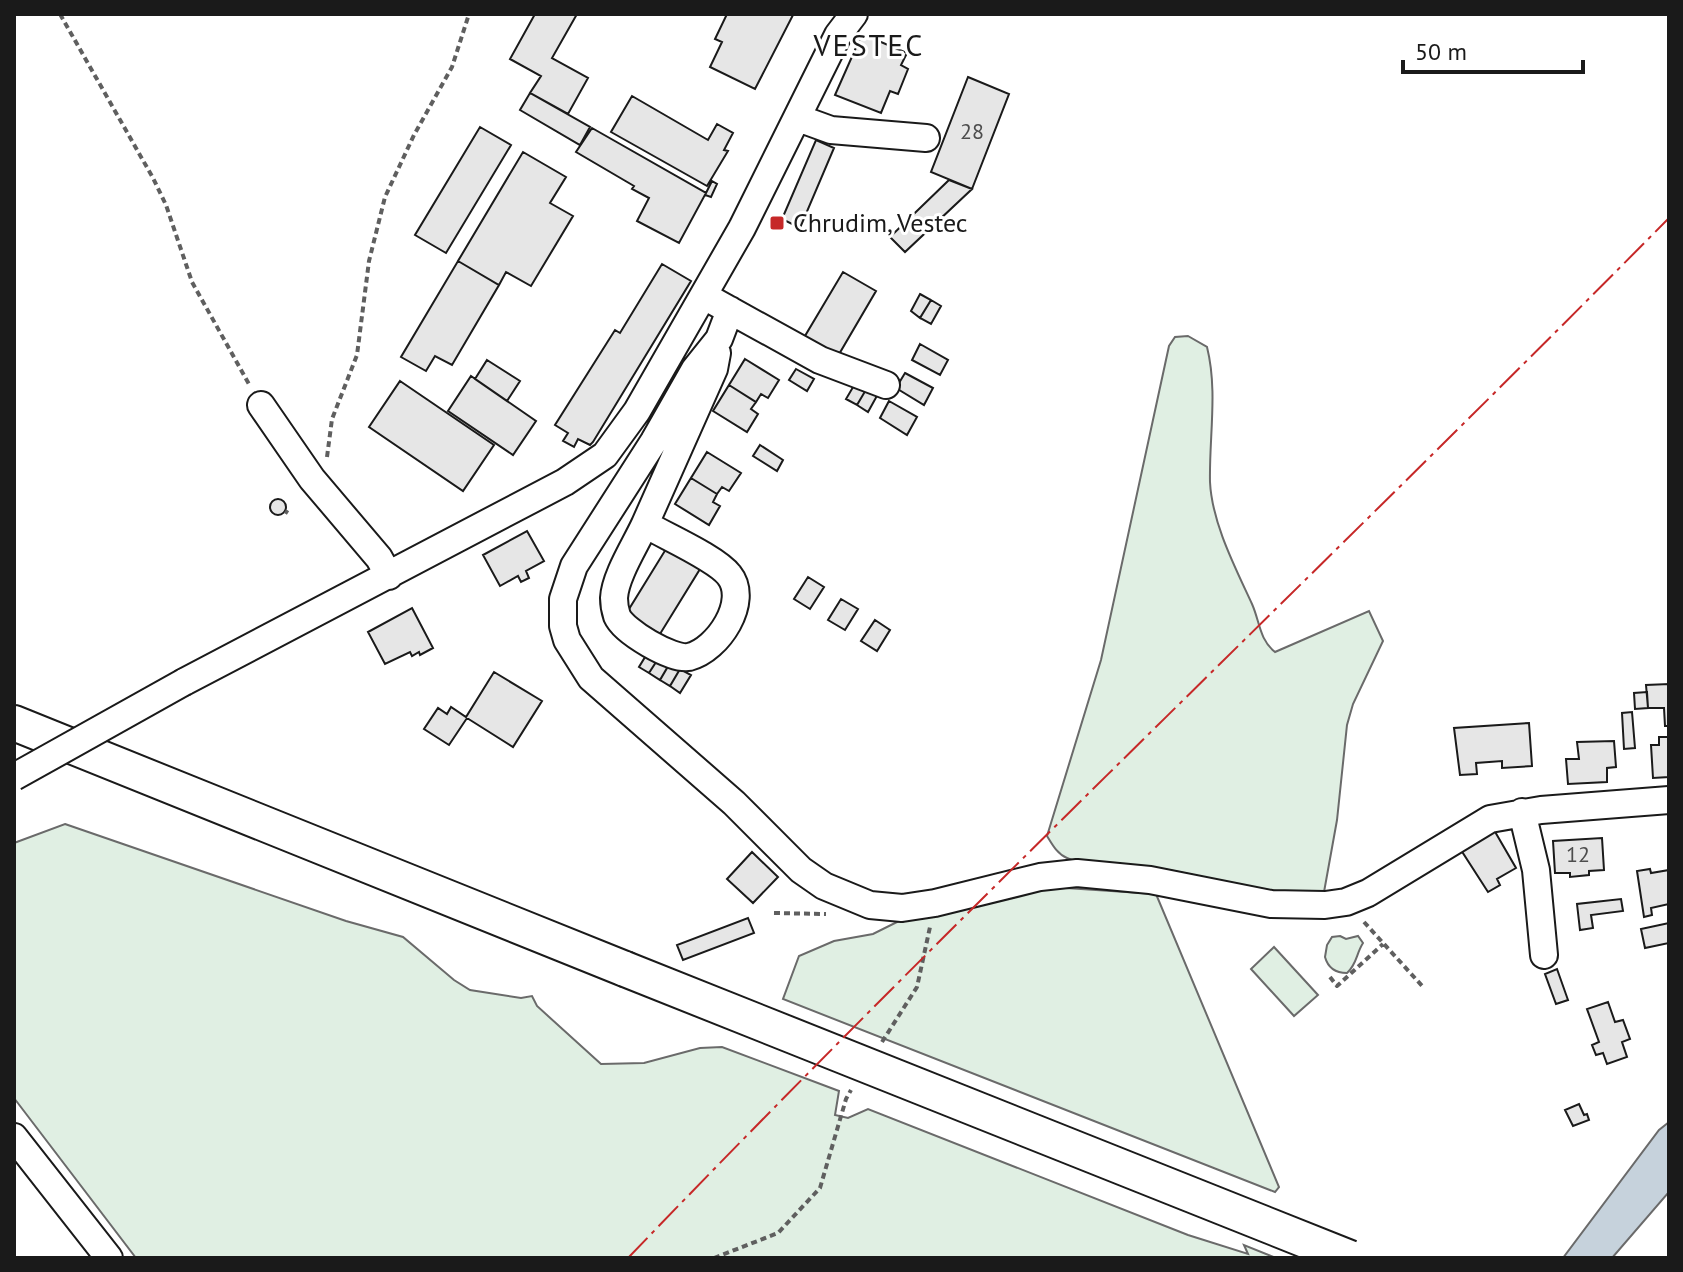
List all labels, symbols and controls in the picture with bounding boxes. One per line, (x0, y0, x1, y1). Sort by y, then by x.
scale bar (1403, 24, 1583, 74)
district label: VESTEC (813, 25, 924, 64)
text: 50 m (1415, 36, 1467, 67)
house number: 28 (960, 117, 984, 145)
place label: Chrudim, Vestec (793, 206, 968, 239)
marker: Chrudim, Vestec (768, 214, 786, 232)
house number: 12 (1566, 840, 1590, 868)

